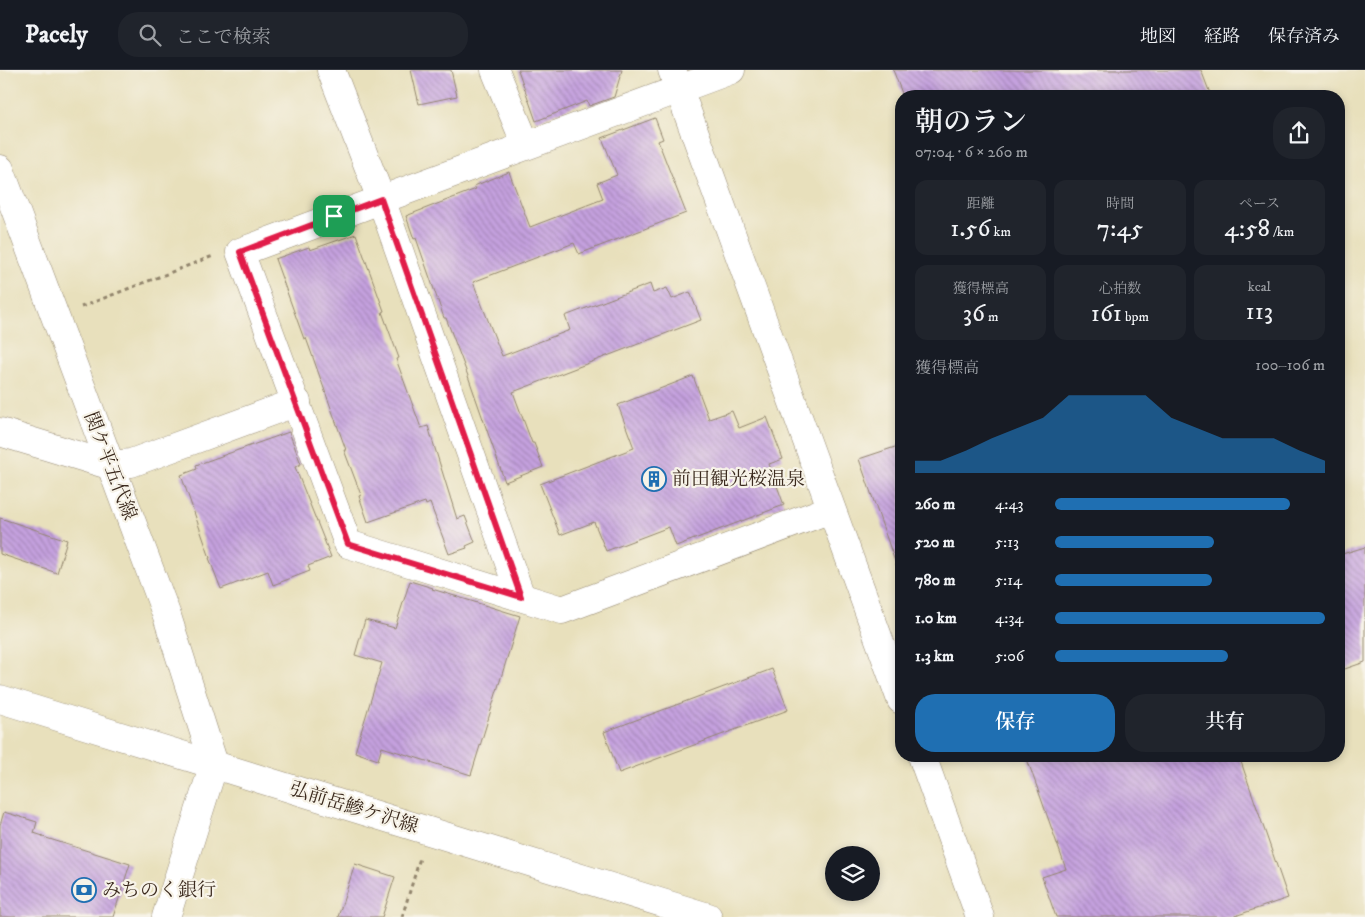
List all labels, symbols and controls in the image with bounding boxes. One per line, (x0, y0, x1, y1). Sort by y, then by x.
search box (118, 12, 468, 57)
text: Pacely (25, 20, 88, 50)
icon: search (136, 21, 164, 49)
text: ここで検索 (176, 26, 271, 49)
text: 地図 (1140, 26, 1176, 48)
text: 経路 (1204, 26, 1240, 48)
text: 保存済み (1268, 26, 1340, 48)
text: 朝のラン (915, 105, 1027, 140)
button: share (1273, 107, 1325, 159)
text: 07:04 · 6 × 260 m (915, 142, 1028, 162)
pin (313, 195, 355, 237)
text: 距離 (967, 195, 995, 213)
text: 時間 (1106, 195, 1134, 213)
text: ペース (1239, 195, 1280, 213)
icon: arrive (320, 202, 348, 230)
text: 1.56 (950, 213, 991, 244)
text: 7:45 (1097, 213, 1143, 244)
text: 4:58 (1224, 213, 1270, 244)
text: km (991, 223, 1011, 241)
text: /km (1270, 223, 1294, 241)
text: kcal (1248, 278, 1271, 296)
text: 獲得標高 (953, 280, 1009, 298)
text: 心拍数 (1099, 280, 1141, 298)
text: 113 (1245, 296, 1273, 327)
text: 36 (963, 298, 985, 329)
text: 161 (1091, 298, 1122, 329)
text: m (985, 308, 999, 326)
text: bpm (1122, 308, 1149, 326)
text: 100–106 m (1255, 355, 1325, 375)
text: 獲得標高 (915, 358, 979, 378)
street label: 関ケ平五代線 (79, 409, 141, 523)
building icon: 前田観光桜温泉 (641, 466, 667, 492)
place label: 前田観光桜温泉 (672, 468, 805, 491)
text: 260 m (915, 494, 955, 514)
text: 4:43 (995, 494, 1024, 514)
text: 520 m (915, 532, 955, 552)
text: 5:13 (995, 532, 1019, 552)
text: 780 m (915, 570, 956, 590)
text: 5:14 (995, 570, 1022, 590)
text: 1.0 km (915, 608, 957, 628)
text: 4:34 (995, 608, 1024, 628)
text: 1.3 km (915, 646, 954, 666)
text: 5:06 (995, 646, 1024, 666)
button: 保存 (915, 694, 1115, 752)
button: 共有 (1125, 694, 1325, 752)
street label: 弘前岳鰺ケ沢線 (287, 778, 421, 838)
map controls (825, 846, 880, 901)
button: layers (825, 846, 880, 901)
bank icon: みちのく銀行 (71, 877, 97, 903)
place label: みちのく銀行 (102, 879, 216, 902)

